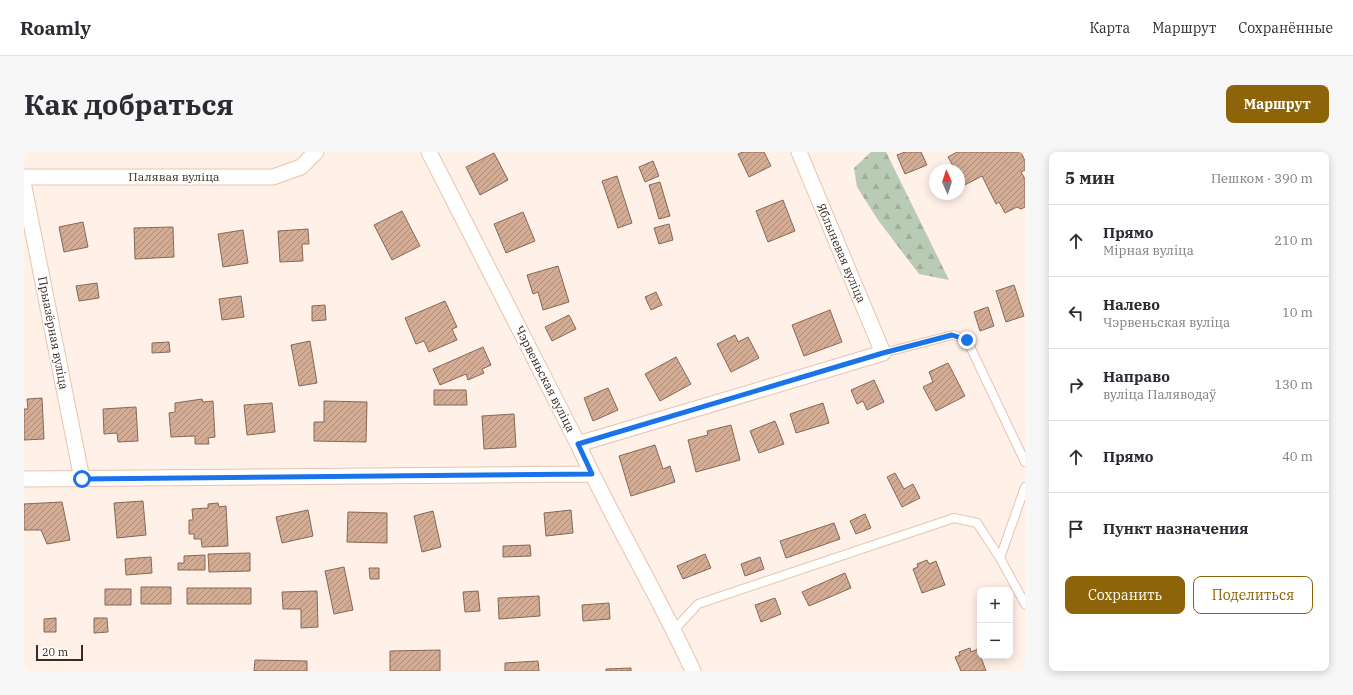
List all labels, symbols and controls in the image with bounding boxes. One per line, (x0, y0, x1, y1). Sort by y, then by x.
text: Roamly (20, 16, 91, 40)
text: Карта (1089, 19, 1130, 37)
text: Маршрут (1152, 19, 1216, 37)
text: Сохранённые (1238, 19, 1333, 37)
button: Маршрут (1226, 85, 1329, 123)
text: Как добраться (24, 86, 234, 123)
north arrow (929, 164, 965, 200)
text: 5 мин (1065, 167, 1115, 189)
street label: Палявая вуліца (128, 169, 220, 184)
text: Пешком · 390 m (1211, 170, 1313, 187)
street label: Яблыневая вуліца (814, 201, 869, 305)
text: Прямо (1103, 223, 1154, 242)
icon: ahead (1065, 230, 1087, 252)
text: 210 m (1274, 232, 1313, 249)
text: Мірная вуліца (1103, 242, 1194, 259)
street label: Прыазёрная вуліца (35, 275, 72, 391)
text: Налево (1103, 295, 1160, 314)
icon: left (1065, 302, 1087, 324)
text: 10 m (1282, 304, 1313, 321)
text: Чэрвеньская вуліца (1103, 314, 1230, 331)
street label: Чэрвеньская вуліца (512, 323, 579, 435)
route end (958, 331, 976, 349)
text: Направо (1103, 367, 1170, 386)
icon: right (1065, 374, 1087, 396)
text: 130 m (1274, 376, 1313, 393)
text: вуліца Паляводаў (1103, 386, 1216, 403)
icon: ahead (1065, 446, 1087, 468)
text: Прямо (1103, 447, 1154, 466)
text: 40 m (1282, 448, 1313, 465)
route start (73, 470, 91, 488)
icon: arrive (1065, 518, 1087, 540)
text: Пункт назначения (1103, 519, 1249, 538)
button: Сохранить (1065, 576, 1185, 614)
button: Поделиться (1193, 576, 1313, 614)
map controls (977, 587, 1013, 659)
button: + (977, 587, 1013, 623)
button: − (977, 623, 1013, 659)
scale bar (36, 643, 83, 662)
text: 20 m (42, 645, 68, 659)

